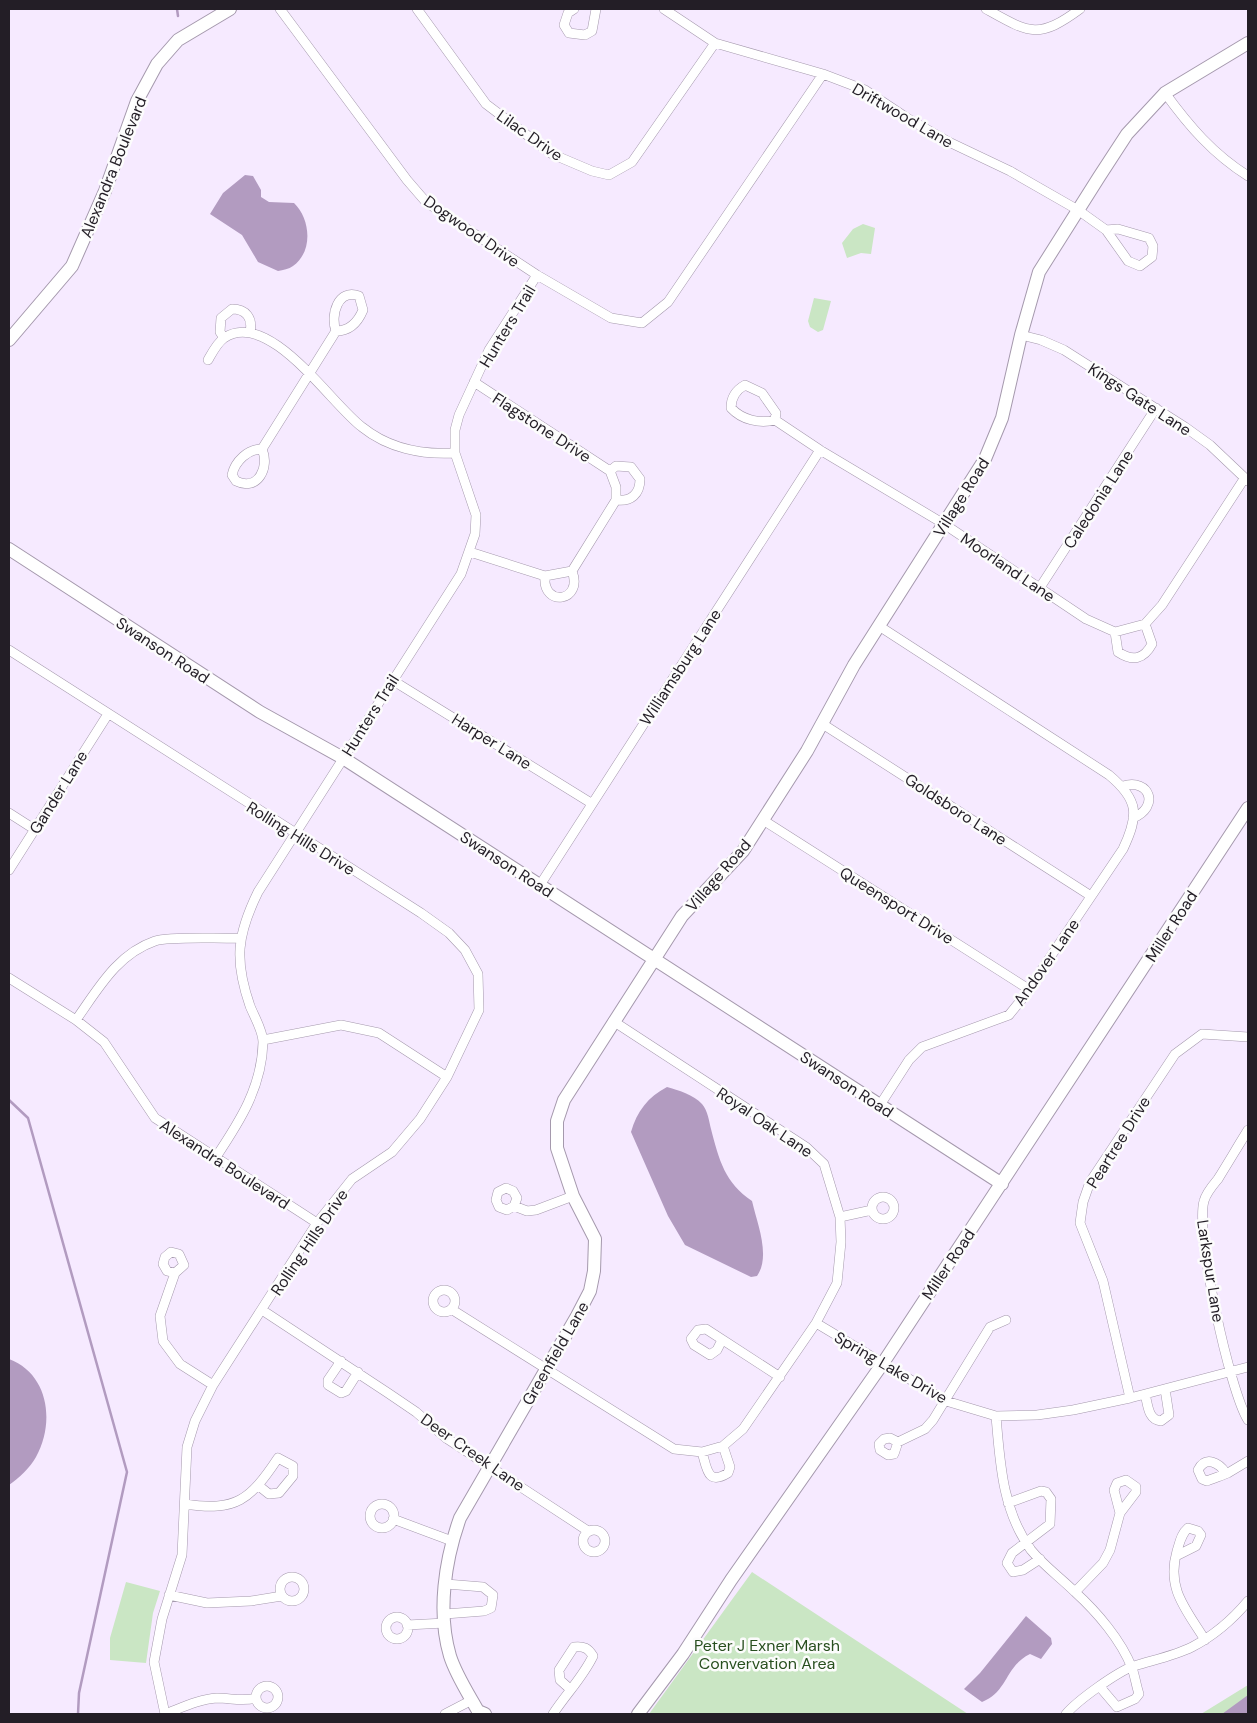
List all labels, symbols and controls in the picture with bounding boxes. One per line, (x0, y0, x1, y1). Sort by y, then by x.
street label: Driftwood Lane (849, 78, 957, 153)
street label: Alexandra Boulevard (76, 93, 151, 241)
street label: Lilac Drive (493, 105, 567, 166)
street label: Dogwood Drive (420, 191, 524, 272)
street label: Hunters Trail (475, 281, 540, 371)
street label: Kings Gate Lane (1084, 358, 1195, 441)
street label: Flagstone Drive (488, 388, 595, 467)
street label: Caledonia Lane (1059, 446, 1138, 553)
street label: Village Road (929, 454, 994, 541)
street label: Moorland Lane (956, 528, 1059, 607)
street label: Williamsburg Lane (635, 605, 726, 730)
street label: Swanson Road (112, 612, 213, 688)
street label: Hunters Trail (337, 670, 404, 760)
street label: Harper Lane (448, 709, 536, 774)
street label: Gander Lane (24, 747, 92, 838)
street label: Goldsboro Lane (901, 769, 1011, 850)
street label: Rolling Hills Drive (243, 797, 359, 880)
street label: Swanson Road (456, 826, 557, 902)
street label: Village Road (681, 835, 756, 916)
street label: Queensport Drive (836, 862, 958, 949)
street label: Miller Road (1141, 887, 1202, 966)
street label: Andover Lane (1009, 915, 1084, 1010)
street label: Swanson Road (796, 1046, 897, 1122)
street label: Royal Oak Lane (713, 1082, 817, 1162)
street label: Peartree Drive (1082, 1092, 1155, 1192)
street label: Alexandra Boulevard (156, 1115, 294, 1214)
street label: Rolling Hills Drive (266, 1185, 353, 1300)
street label: Larkspur Lane (1192, 1218, 1229, 1324)
street label: Miller Road (917, 1225, 980, 1304)
street label: Greenfield Lane (517, 1298, 594, 1409)
street label: Spring Lake Drive (830, 1327, 951, 1408)
street label: Deer Creek Lane (417, 1409, 529, 1496)
park label: Peter J Exner Marsh Convervation Area (694, 1635, 840, 1674)

